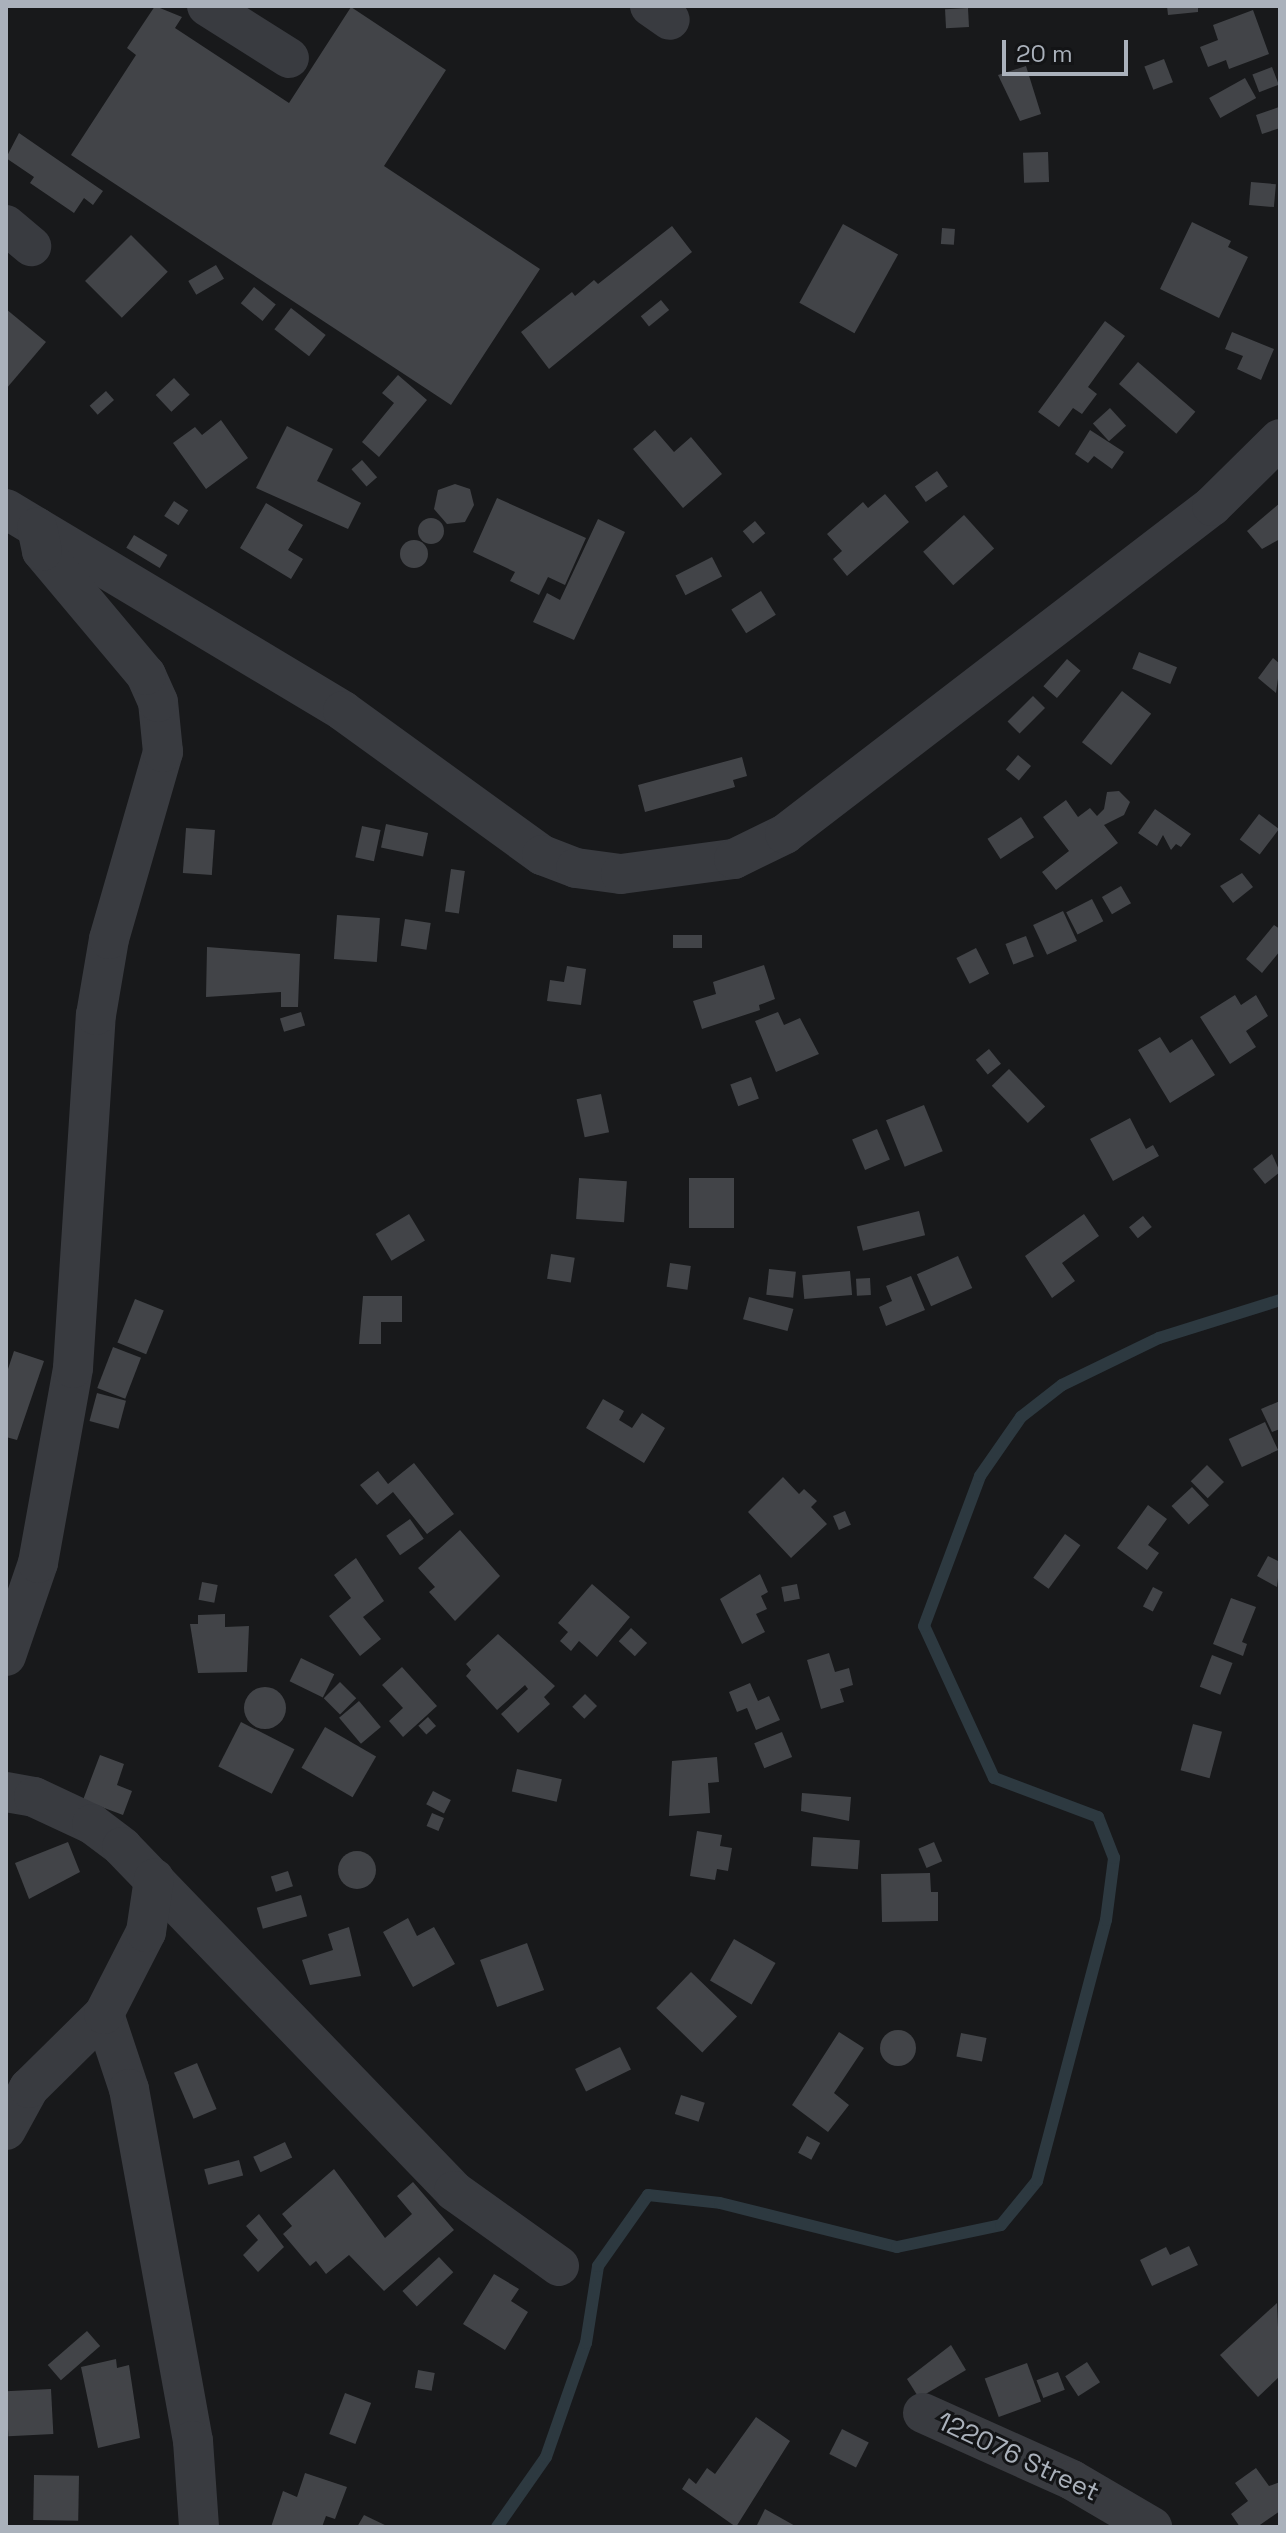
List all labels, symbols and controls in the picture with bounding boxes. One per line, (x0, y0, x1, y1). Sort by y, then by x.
scale bar (1006, 24, 1132, 74)
text: 20 m (1016, 38, 1073, 69)
street label: 122076 Street (932, 2406, 1104, 2508)

